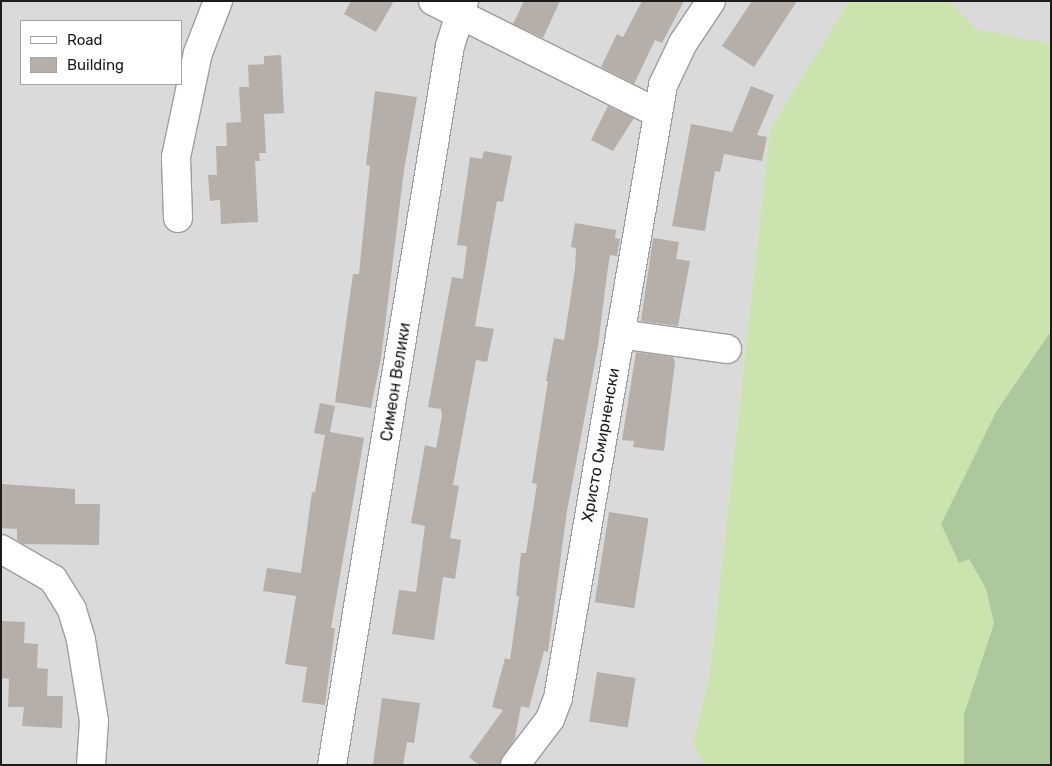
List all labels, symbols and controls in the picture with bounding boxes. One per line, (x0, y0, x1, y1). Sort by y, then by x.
legend (20, 20, 182, 85)
text: Road (67, 31, 103, 49)
text: Building (67, 56, 124, 74)
street label: Симеон Велики (377, 321, 415, 443)
street label: Христо Смирненски (578, 367, 624, 523)

